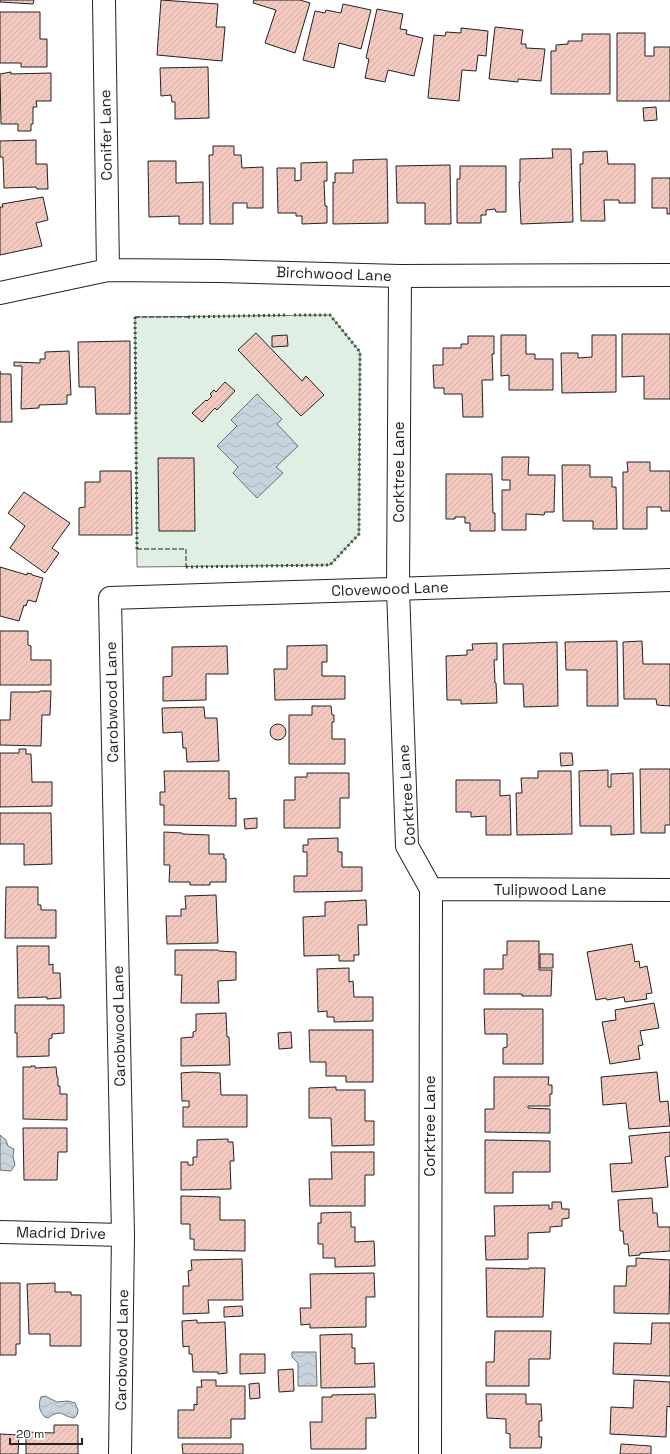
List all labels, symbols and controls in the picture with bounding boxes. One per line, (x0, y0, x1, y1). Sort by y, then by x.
street label: Conifer Lane (95, 89, 116, 181)
street label: Birchwood Lane (276, 262, 392, 285)
street label: Corktree Lane (389, 421, 408, 523)
street label: Clovewood Lane (331, 577, 449, 600)
street label: Carobwood Lane (101, 641, 122, 763)
street label: Corktree Lane (393, 744, 420, 846)
street label: Tulipwood Lane (494, 880, 606, 899)
street label: Carobwood Lane (108, 965, 129, 1087)
street label: Corktree Lane (420, 1075, 439, 1177)
street label: Madrid Drive (16, 1222, 106, 1243)
street label: Carobwood Lane (111, 1289, 132, 1411)
scale bar (10, 1420, 82, 1446)
text: 20 m (16, 1426, 44, 1442)

